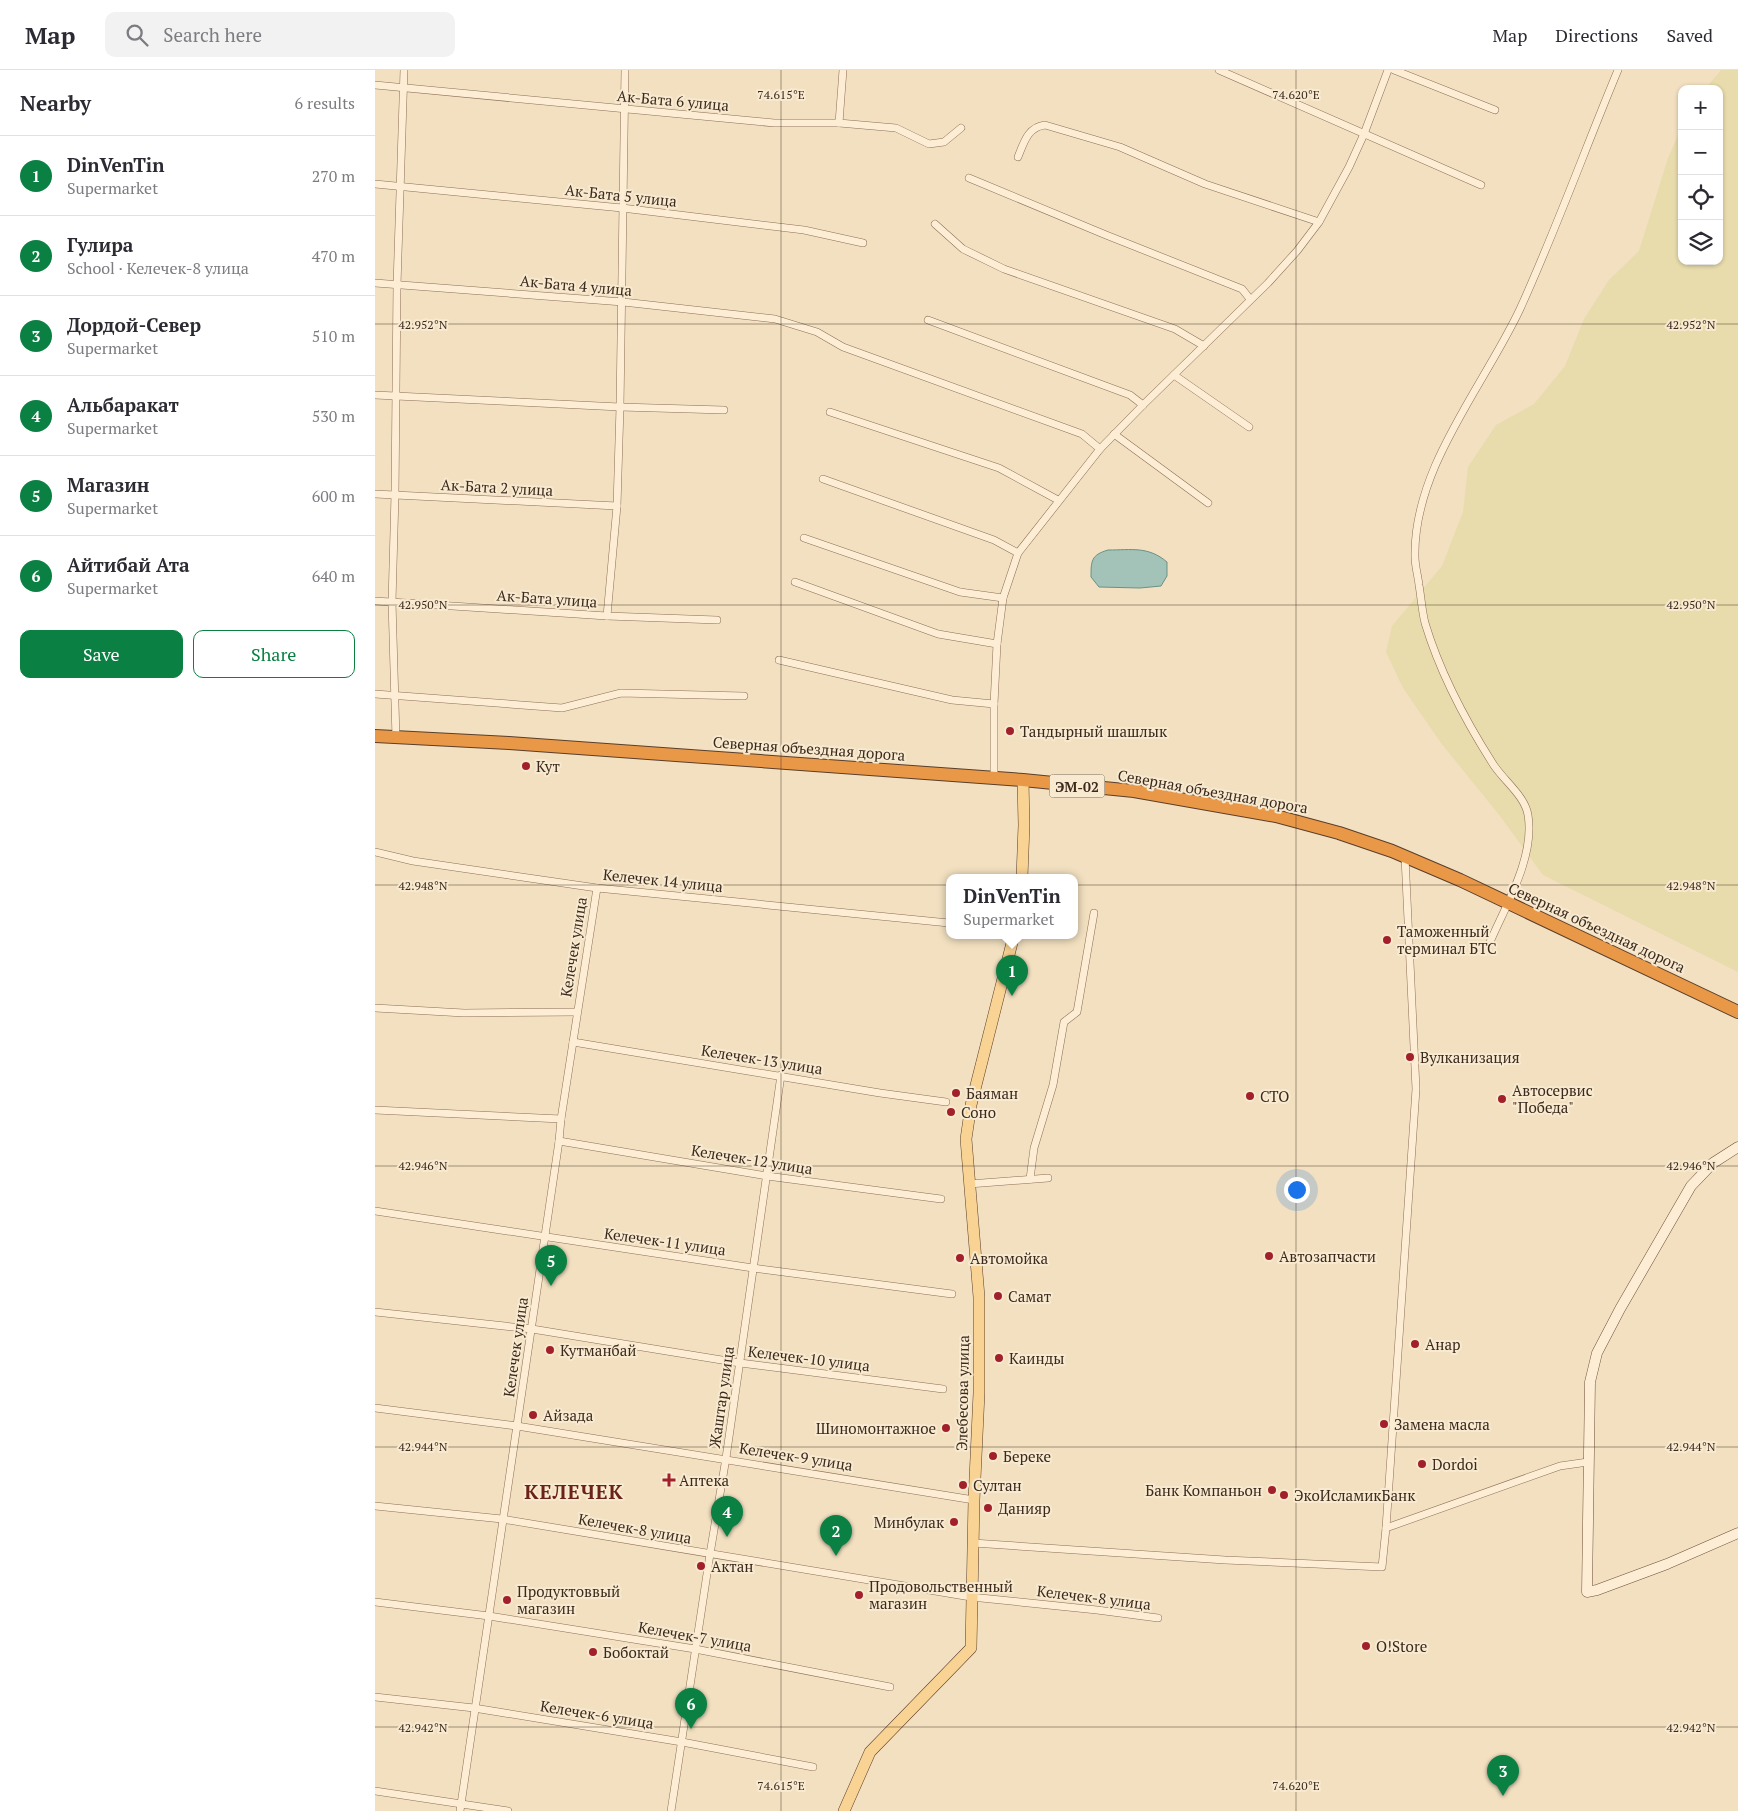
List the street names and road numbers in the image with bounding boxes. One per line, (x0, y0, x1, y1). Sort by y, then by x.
street label: Ак-Бата 6 улица (616, 85, 730, 115)
street label: Ак-Бата 5 улица (564, 179, 678, 211)
street label: Ак-Бата 4 улица (519, 270, 633, 300)
street label: Ак-Бата 2 улица (440, 474, 554, 500)
street label: Ак-Бата улица (496, 585, 598, 612)
street label: Северная объездная дорога (712, 731, 906, 765)
street label: Северная объездная дорога (1116, 764, 1310, 818)
road number: ЭМ-02 (1049, 774, 1105, 798)
street label: Келечек 14 улица (602, 864, 724, 896)
street label: Северная объездная дорога (1505, 877, 1689, 977)
street label: Келечек улица (555, 895, 591, 998)
street label: Келечек-13 улица (700, 1040, 825, 1079)
street label: Келечек-12 улица (690, 1140, 815, 1179)
street label: Келечек-11 улица (603, 1223, 728, 1260)
street label: Келечек улица (498, 1295, 532, 1398)
street label: Элебесова улица (951, 1335, 973, 1451)
street label: Келечек-10 улица (747, 1341, 872, 1375)
street label: Жаштар улица (704, 1344, 738, 1449)
street label: Келечек-9 улица (738, 1437, 855, 1475)
street label: Келечек-8 улица (577, 1508, 694, 1548)
street label: Келечек-8 улица (1036, 1580, 1153, 1614)
street label: Келечек-7 улица (637, 1616, 754, 1656)
street label: Келечек-6 улица (539, 1695, 656, 1733)

